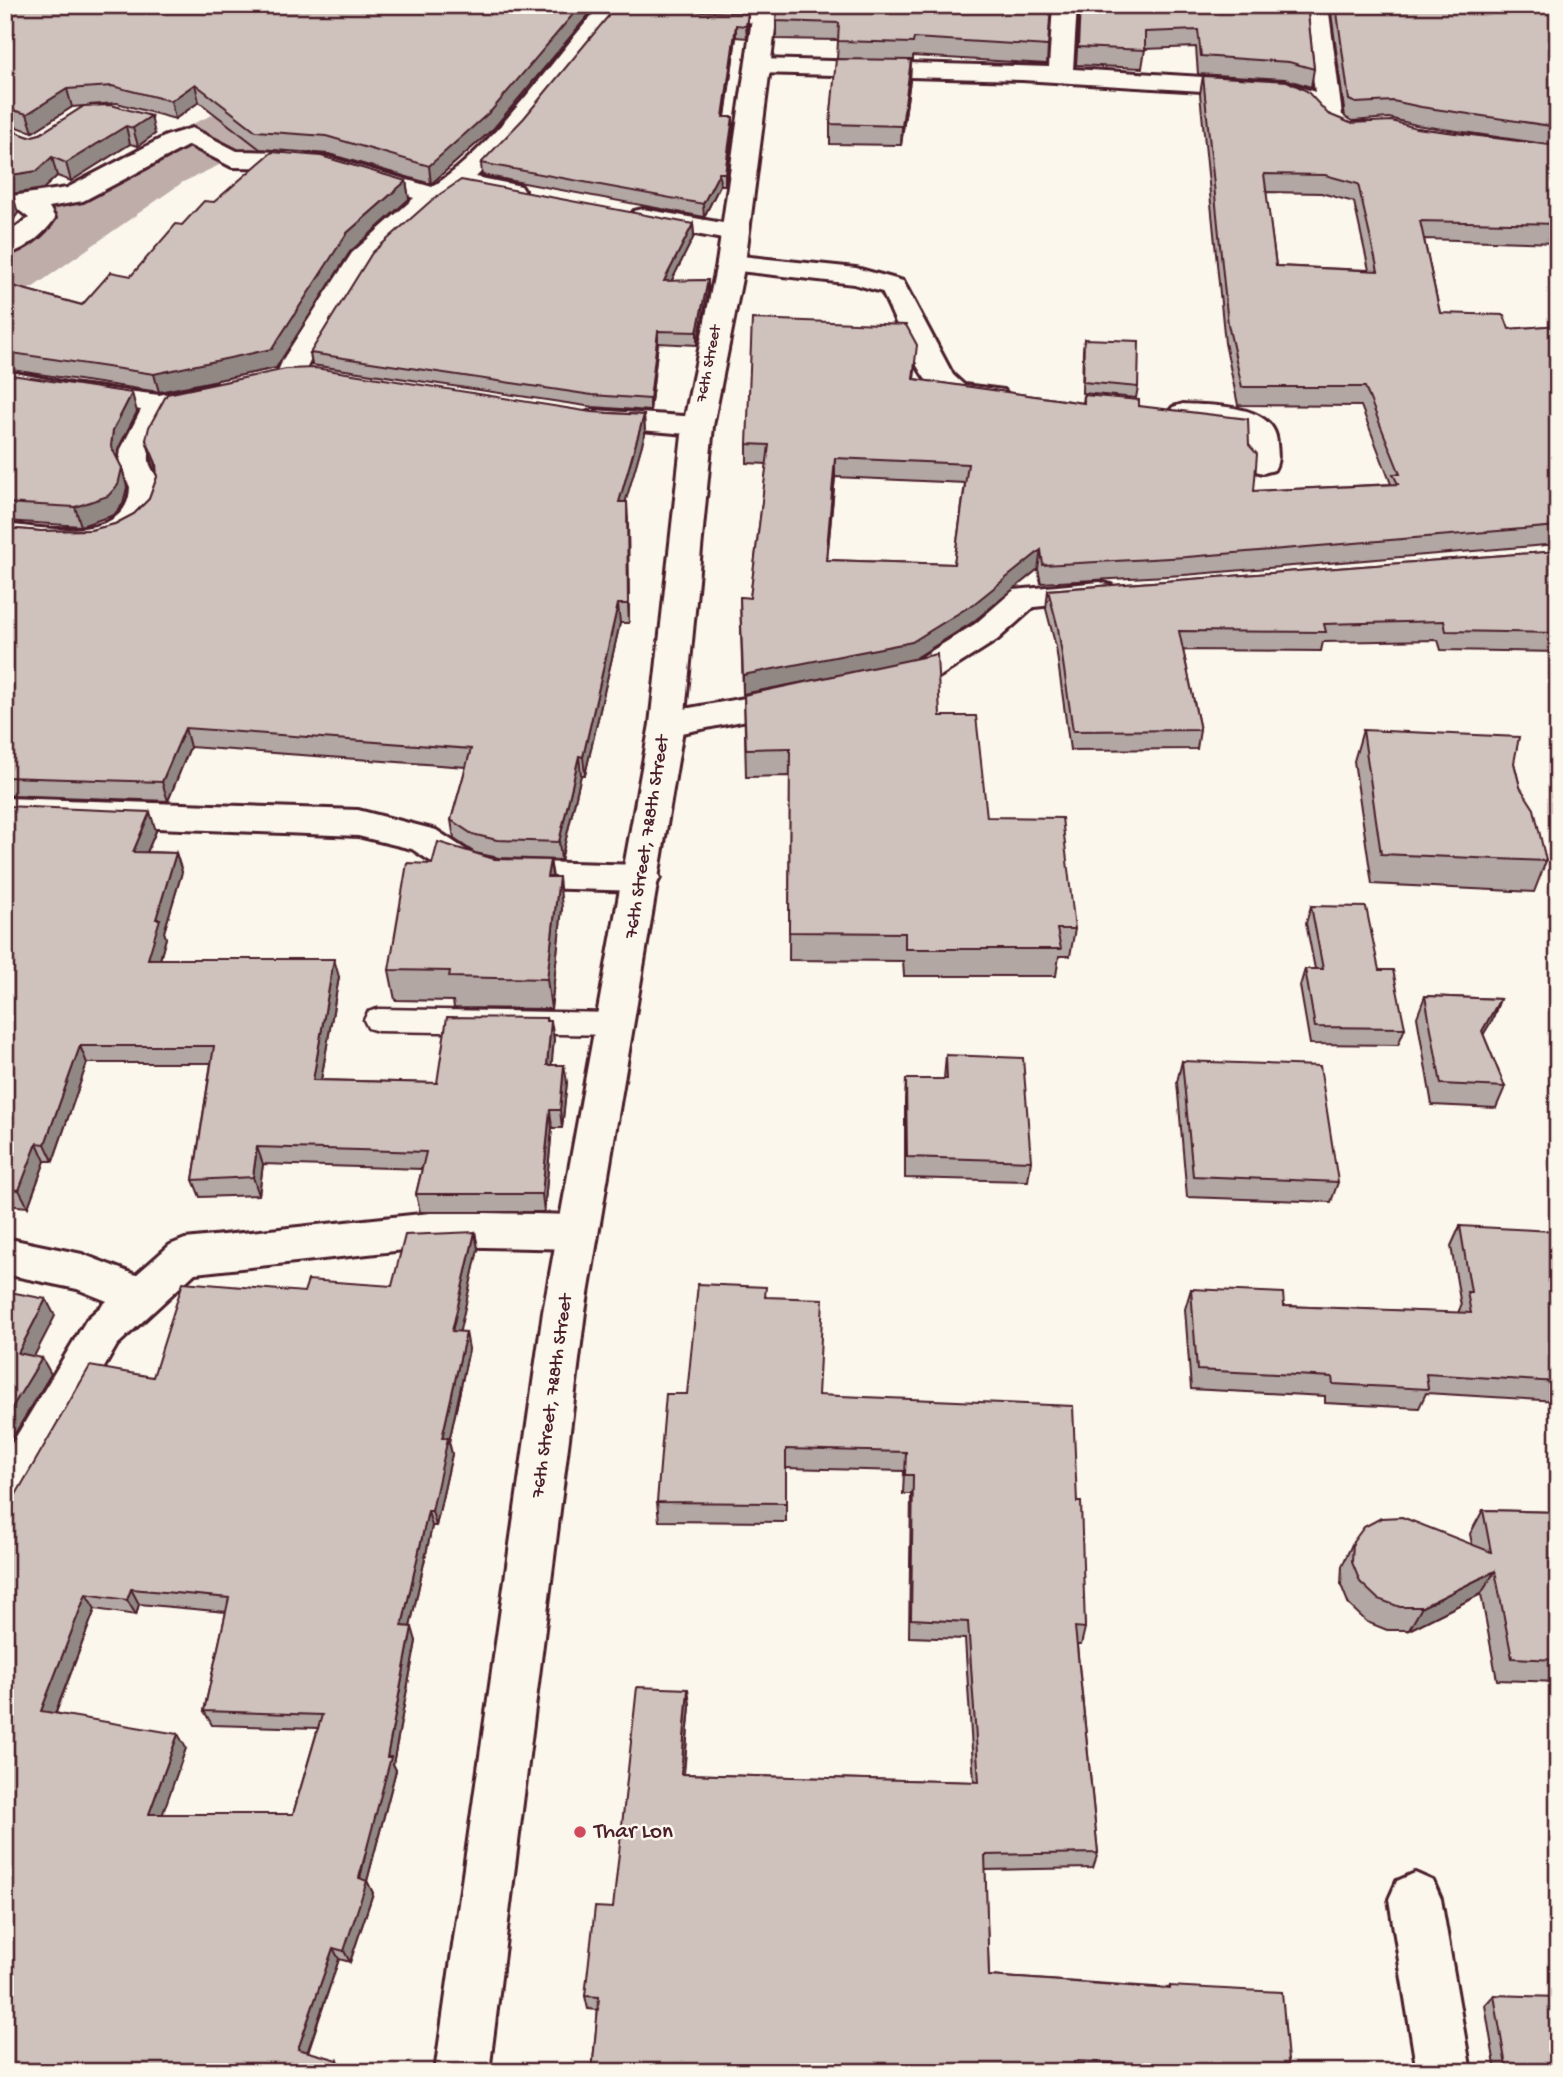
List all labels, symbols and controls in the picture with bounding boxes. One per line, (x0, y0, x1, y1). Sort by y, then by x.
street label: 76th Street (693, 322, 727, 405)
street label: 76th Street, 7&8th Street (620, 732, 676, 941)
street label: 76th Street, 7&8th Street (527, 1291, 579, 1500)
place label: Thar Lon (592, 1819, 673, 1846)
marker: Thar Lon (572, 1824, 588, 1840)

